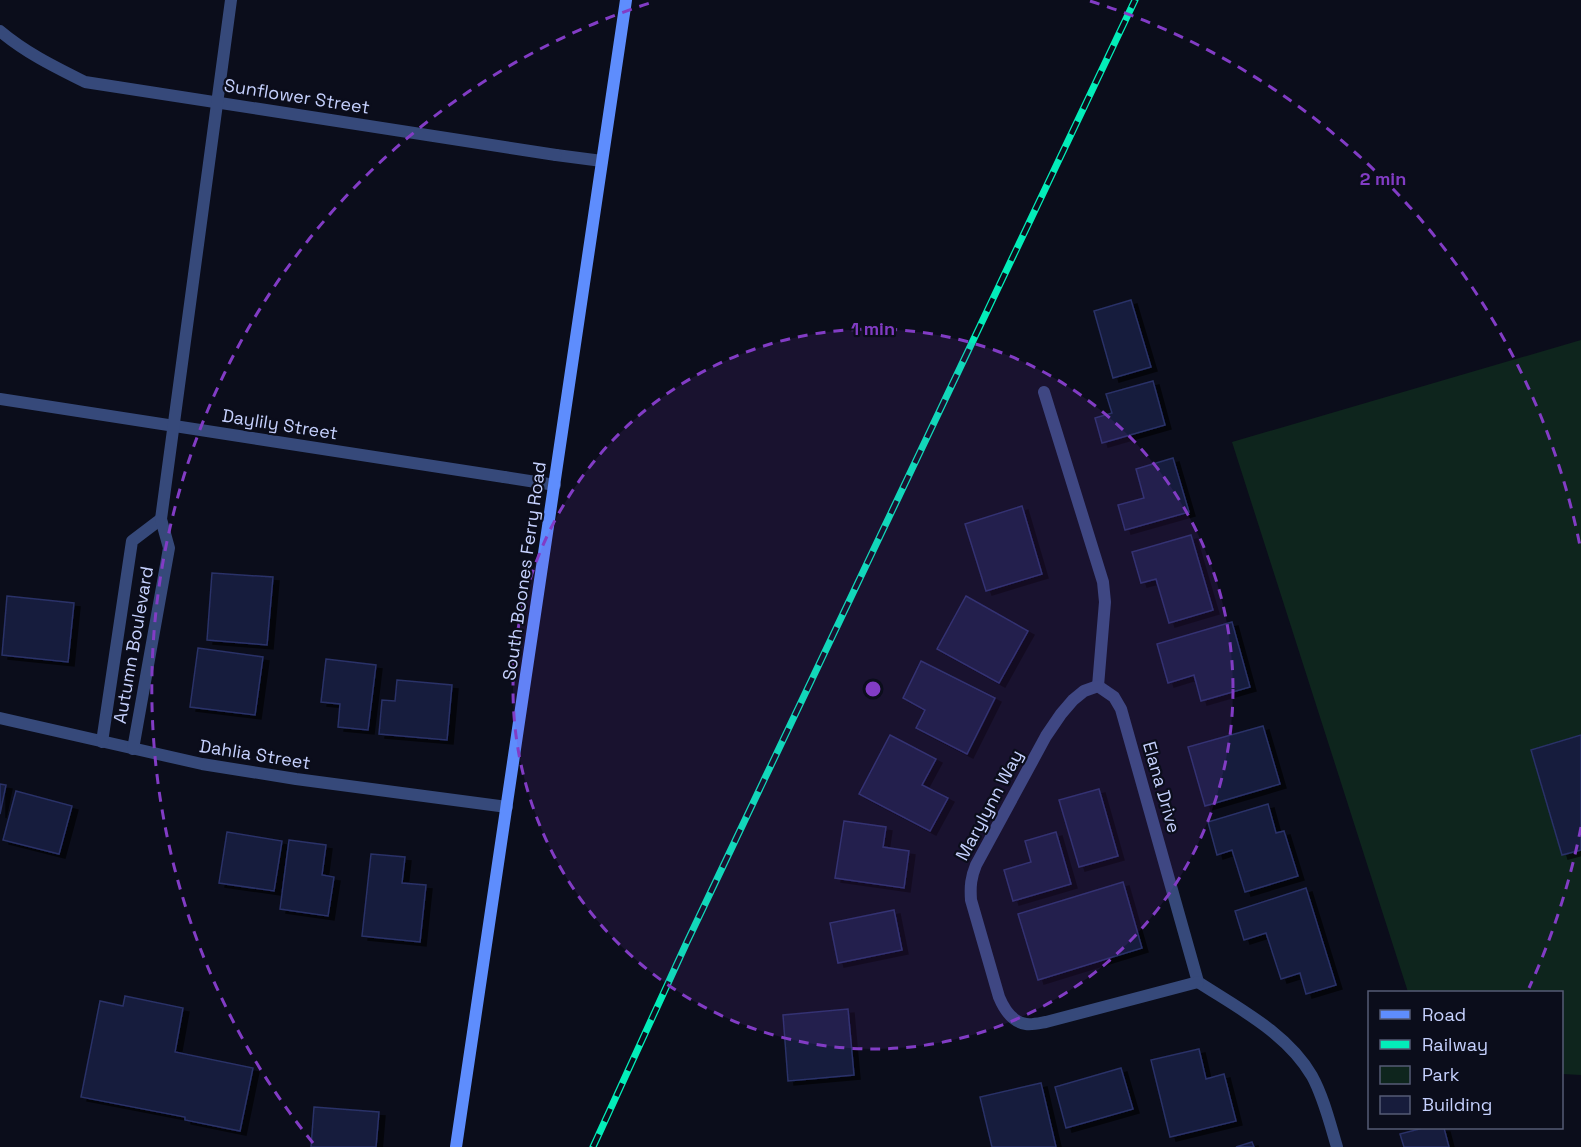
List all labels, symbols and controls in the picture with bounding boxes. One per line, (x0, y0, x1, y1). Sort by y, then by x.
street label: Sunflower Street (223, 73, 371, 119)
text: 2 min (1360, 167, 1406, 190)
text: 1 min (851, 317, 895, 340)
street label: Daylily Street (220, 403, 340, 445)
street label: South Boones Ferry Road (497, 460, 551, 682)
street label: Autumn Boulevard (108, 565, 158, 725)
centre of rings (863, 679, 883, 699)
street label: Dahlia Street (198, 734, 312, 774)
street label: Elana Drive (1138, 739, 1186, 835)
street label: Marylynn Way (950, 746, 1028, 864)
legend (1368, 991, 1563, 1129)
text: Road (1422, 1003, 1466, 1026)
text: Railway (1422, 1033, 1488, 1056)
text: Park (1422, 1063, 1460, 1086)
text: Building (1422, 1093, 1492, 1116)

